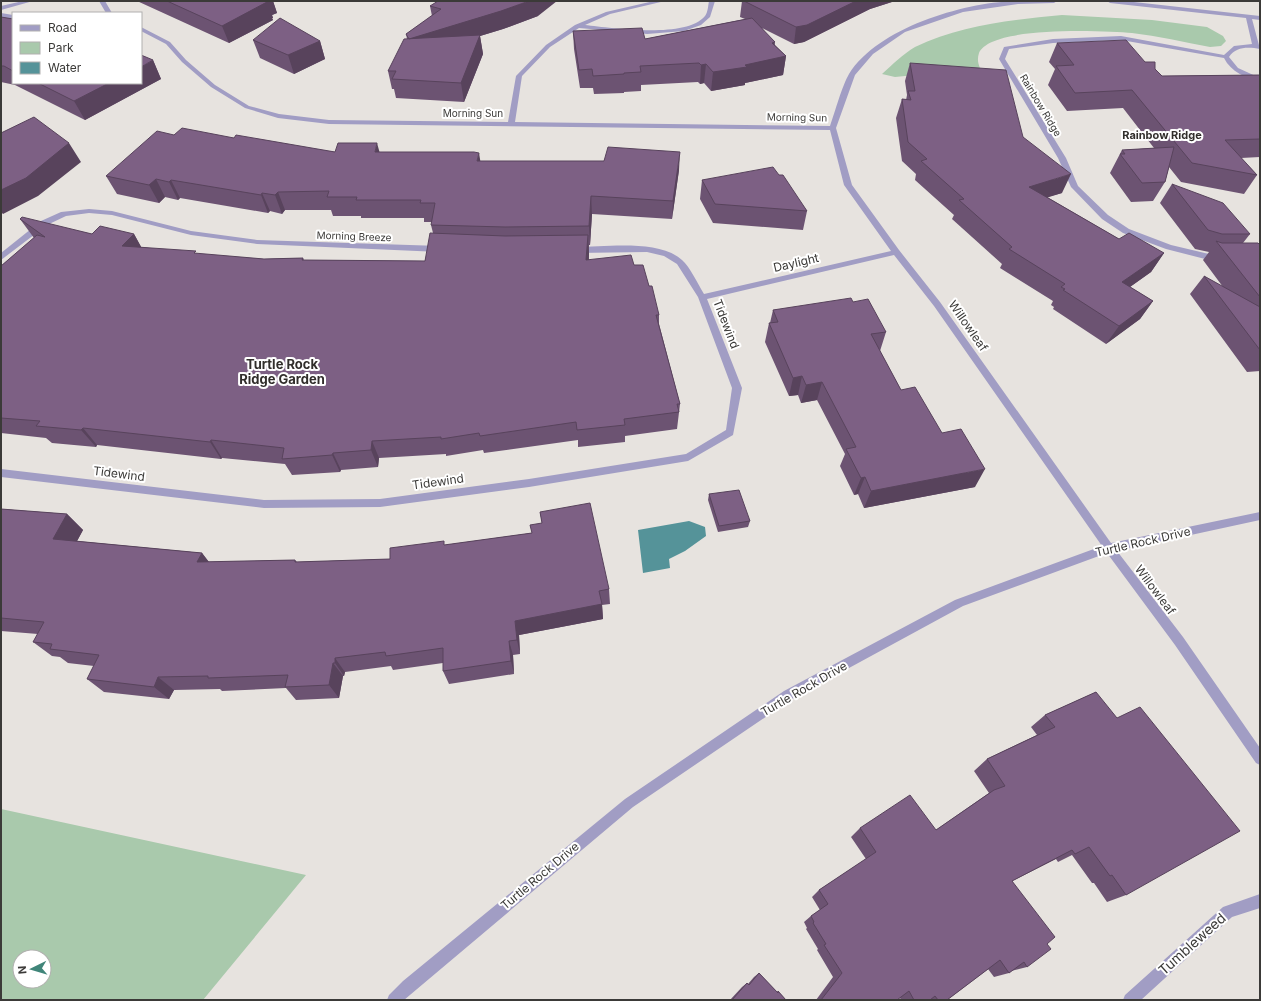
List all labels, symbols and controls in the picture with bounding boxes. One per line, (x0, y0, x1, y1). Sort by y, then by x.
legend (12, 12, 142, 84)
text: Road (48, 20, 77, 35)
text: Park (48, 40, 74, 55)
text: Water (48, 60, 82, 75)
street label: Rainbow Ridge (1018, 72, 1064, 138)
street label: Morning Sun (443, 107, 503, 119)
street label: Morning Sun (767, 110, 827, 124)
district label: Rainbow Ridge (1122, 128, 1202, 142)
street label: Morning Breeze (316, 229, 392, 243)
street label: Daylight (772, 250, 820, 275)
street label: Tidewind (710, 297, 743, 351)
street label: Willowleaf (945, 297, 992, 354)
district label: Turtle Rock Ridge Garden (239, 356, 325, 387)
street label: Tidewind (92, 463, 146, 484)
street label: Tidewind (411, 470, 465, 493)
street label: Turtle Rock Drive (1094, 523, 1192, 560)
street label: Willowleaf (1132, 562, 1179, 618)
street label: Turtle Rock Drive (758, 658, 850, 719)
street label: Turtle Rock Drive (498, 839, 582, 913)
street label: Tumbleweed (1155, 909, 1229, 978)
north arrow (12, 949, 52, 989)
text: N (15, 965, 29, 975)

